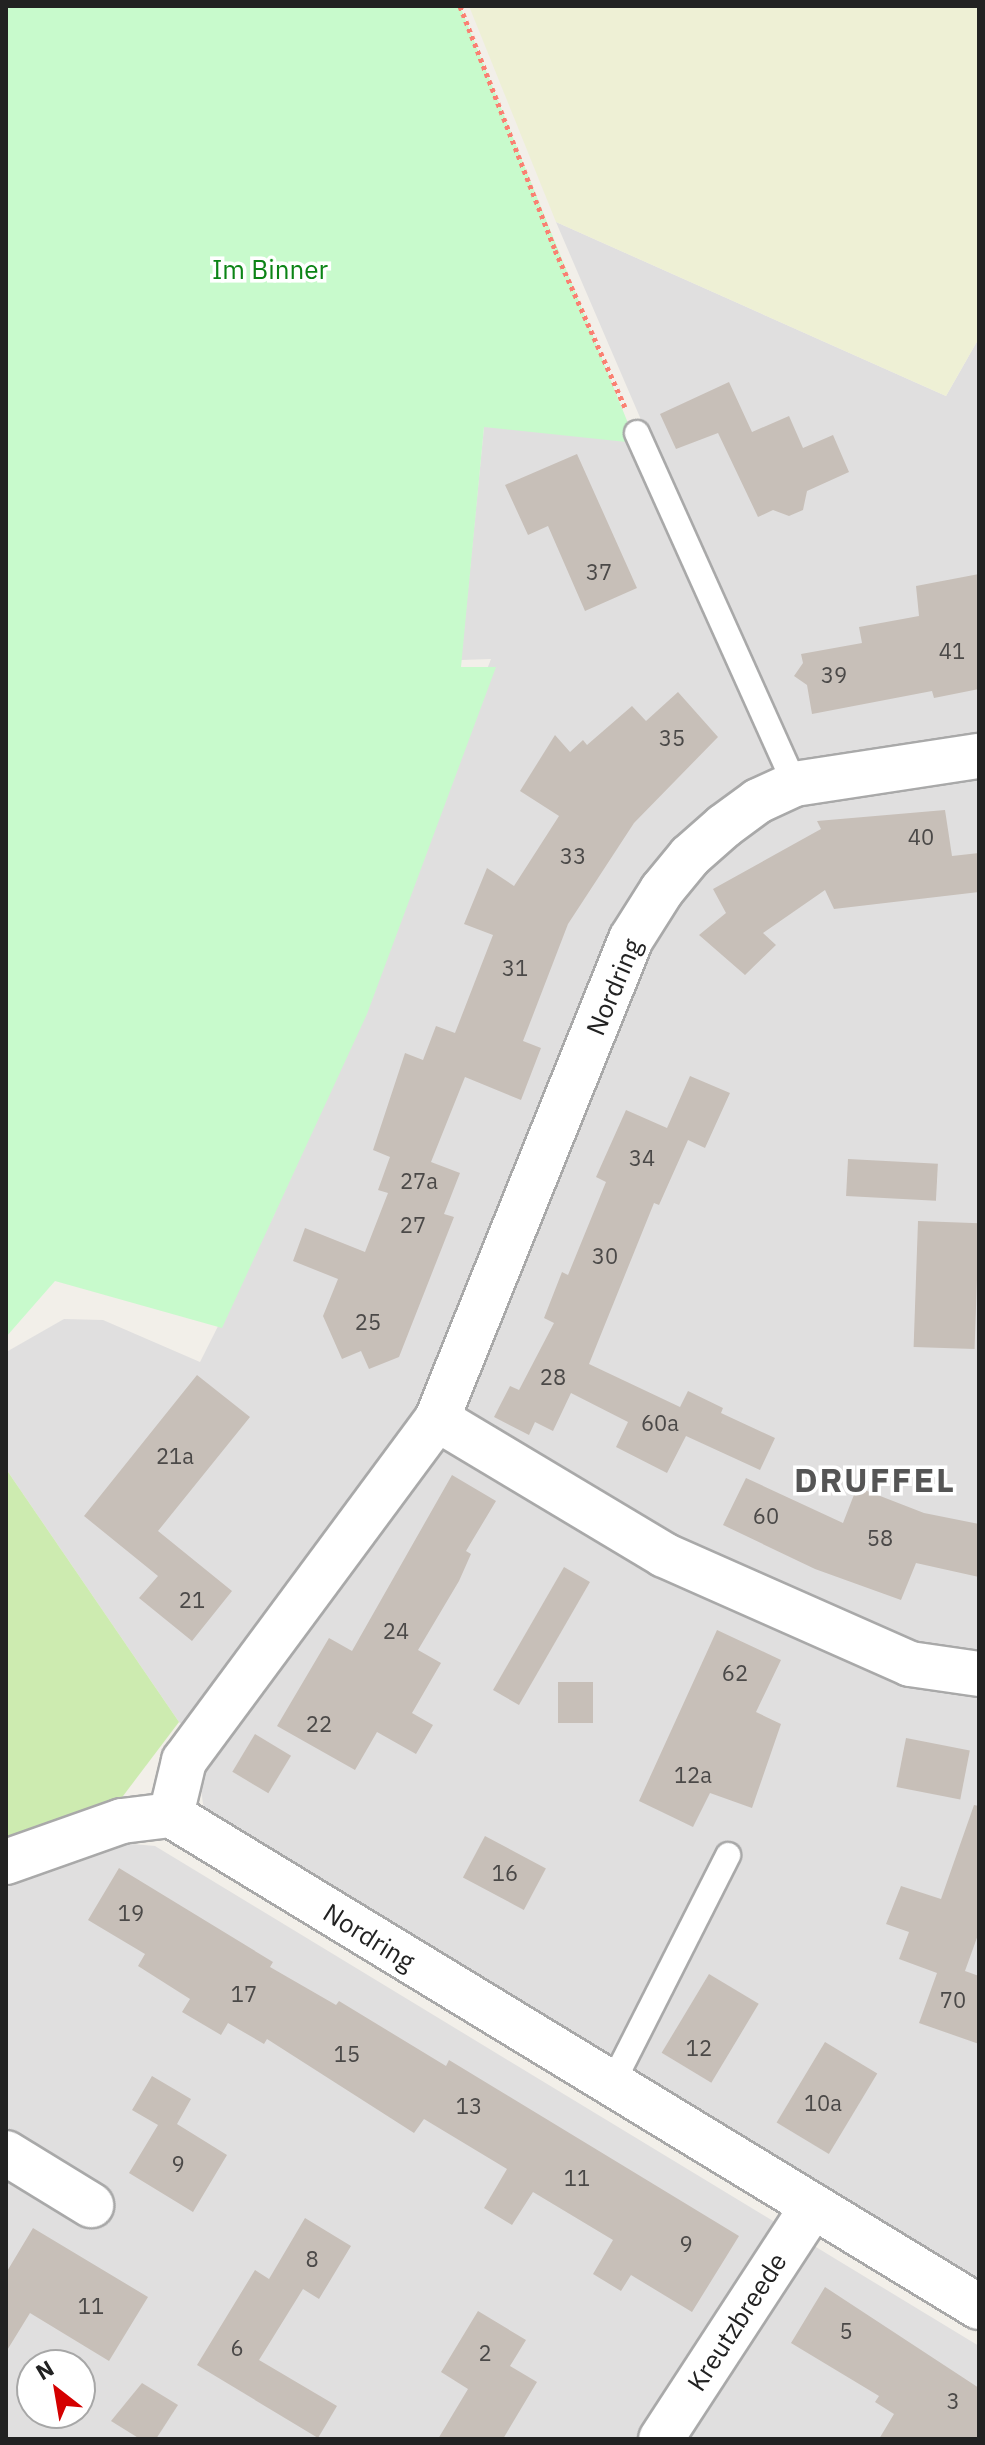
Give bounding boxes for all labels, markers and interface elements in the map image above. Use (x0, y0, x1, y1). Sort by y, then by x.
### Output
park label: Im Binner (212, 254, 328, 286)
house number: 37 (586, 559, 612, 585)
house number: 41 (939, 638, 965, 664)
house number: 39 (821, 662, 847, 688)
house number: 35 (659, 725, 685, 751)
house number: 40 (908, 824, 934, 850)
house number: 33 (560, 843, 586, 869)
street label: Nordring (580, 934, 648, 1040)
house number: 31 (502, 955, 528, 981)
house number: 34 (629, 1145, 655, 1171)
house number: 27a (400, 1168, 438, 1194)
house number: 27 (400, 1212, 426, 1238)
house number: 30 (592, 1243, 618, 1269)
house number: 25 (355, 1309, 381, 1335)
house number: 28 (540, 1364, 566, 1390)
house number: 60a (641, 1410, 679, 1436)
house number: 21a (156, 1443, 194, 1469)
district label: DRUFFEL (794, 1460, 956, 1500)
house number: 60 (753, 1503, 779, 1529)
house number: 58 (867, 1525, 893, 1551)
house number: 21 (179, 1587, 205, 1613)
house number: 24 (383, 1618, 409, 1644)
house number: 62 (722, 1660, 748, 1686)
house number: 22 (306, 1711, 332, 1737)
house number: 12a (674, 1762, 712, 1788)
house number: 16 (492, 1860, 518, 1886)
street label: Nordring (318, 1897, 420, 1977)
house number: 19 (118, 1900, 144, 1926)
house number: 17 (231, 1981, 257, 2007)
house number: 70 (940, 1987, 966, 2013)
house number: 12 (686, 2035, 712, 2061)
house number: 15 (334, 2041, 360, 2067)
house number: 10a (804, 2090, 842, 2116)
house number: 13 (456, 2093, 482, 2119)
house number: 9 (171, 2151, 185, 2177)
house number: 11 (564, 2165, 590, 2191)
house number: 9 (679, 2231, 693, 2257)
house number: 8 (305, 2246, 319, 2272)
street label: Kreutzbreede (681, 2247, 793, 2397)
house number: 11 (78, 2293, 104, 2319)
house number: 5 (839, 2318, 853, 2344)
house number: 6 (230, 2335, 244, 2361)
house number: 2 (478, 2340, 492, 2366)
north arrow (16, 2349, 96, 2429)
text: N (30, 2353, 59, 2386)
house number: 3 (946, 2388, 960, 2414)

